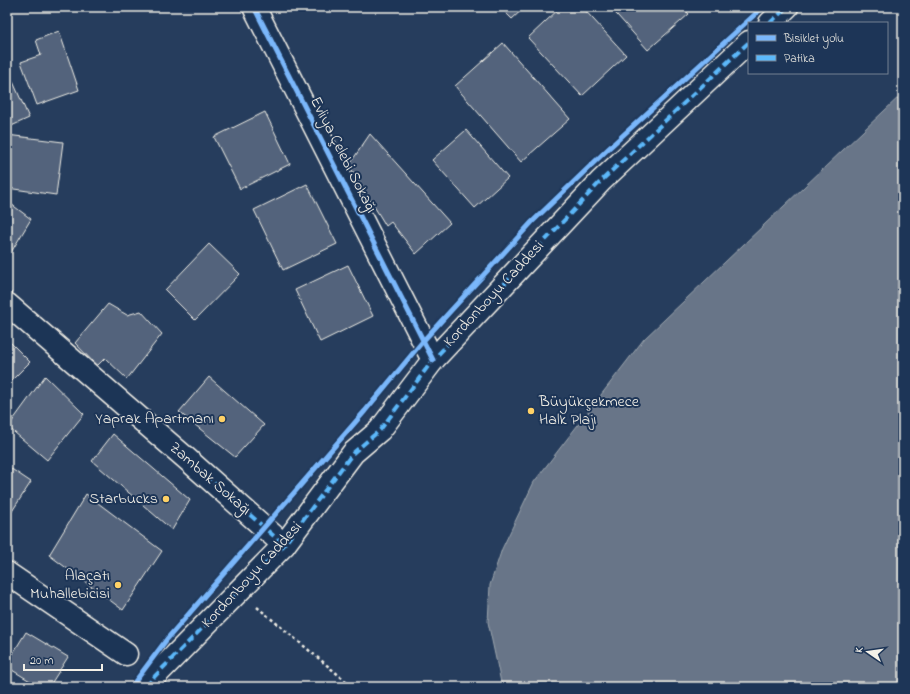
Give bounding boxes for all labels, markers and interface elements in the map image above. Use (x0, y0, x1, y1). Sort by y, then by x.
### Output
legend (748, 22, 888, 74)
text: Bisiklet yolu (783, 30, 844, 49)
text: Patika (784, 50, 815, 68)
street label: Evliya Çelebi Sokağı (303, 93, 383, 218)
street label: Kordonboyu Caddesi (438, 235, 550, 353)
place label: Büyükçekmece Halk Plajı (538, 390, 640, 432)
marker: Büyükçekmece Halk Plajı (526, 406, 536, 416)
place label: Yaprak Apartmanı (95, 407, 214, 431)
marker: Yaprak Apartmanı (217, 414, 227, 424)
street label: Zambak Sokağı (164, 436, 256, 522)
place label: Starbucks (89, 487, 158, 511)
marker: Starbucks (161, 494, 171, 504)
street label: Kordonboyu Caddesi (196, 516, 308, 634)
place label: Alaçatı Muhallebicisi (30, 564, 110, 606)
marker: Alaçatı Muhallebicisi (113, 580, 123, 590)
north arrow (848, 632, 888, 672)
text: K (851, 645, 868, 654)
scale bar (24, 646, 102, 672)
text: 20 m (30, 652, 53, 670)

